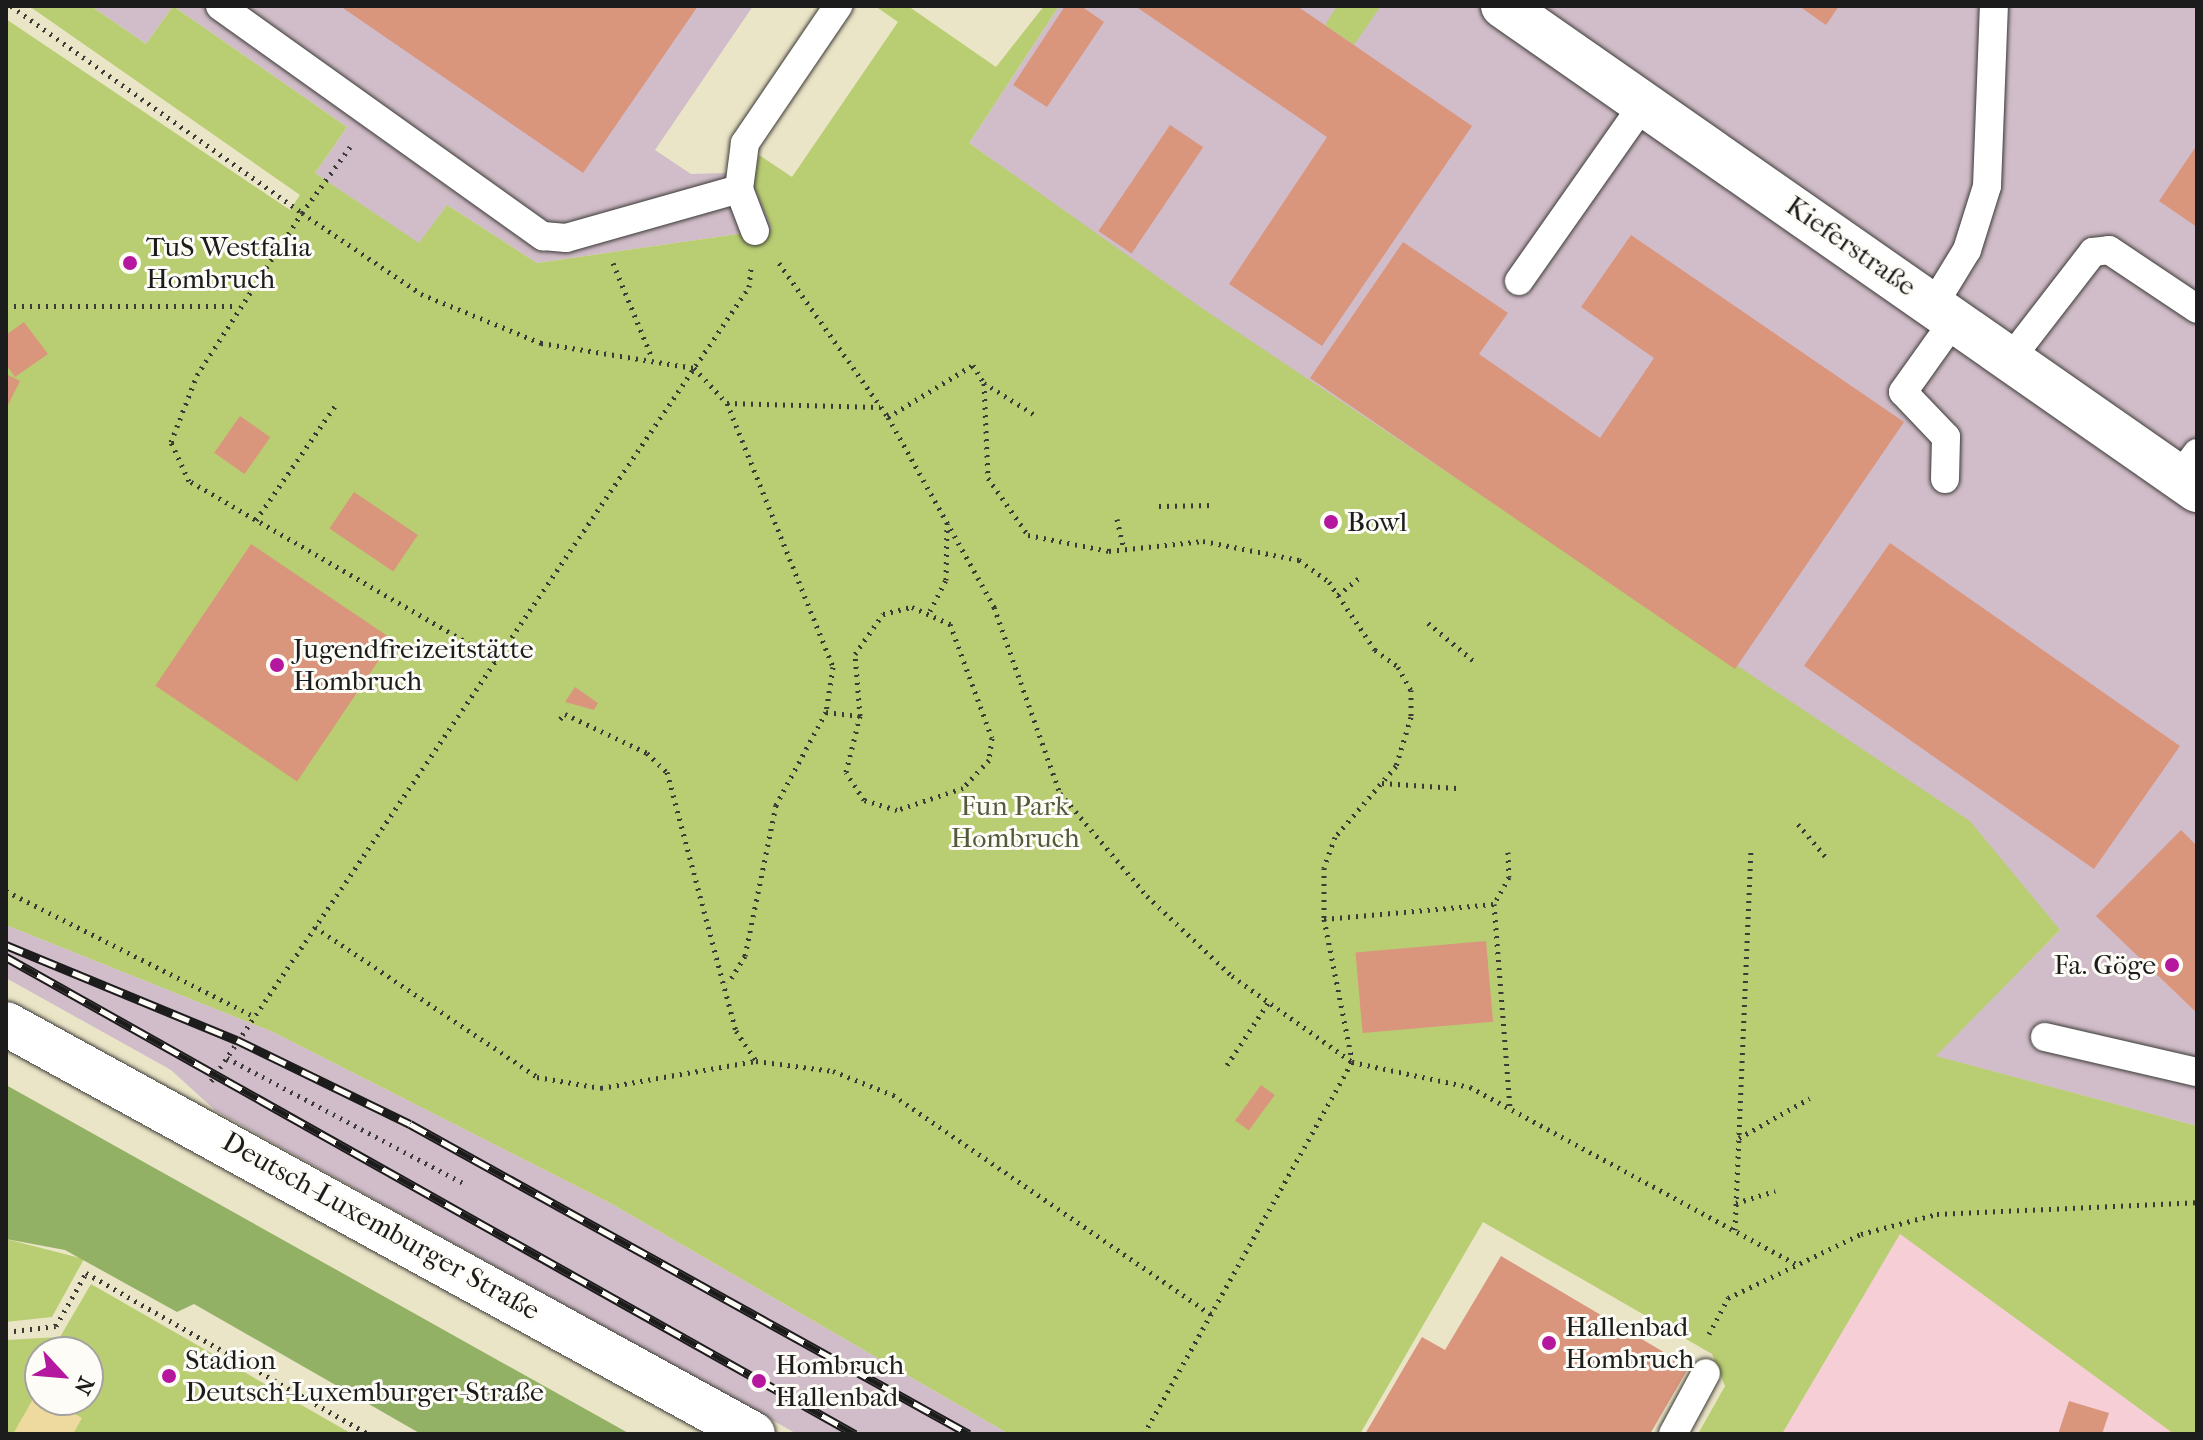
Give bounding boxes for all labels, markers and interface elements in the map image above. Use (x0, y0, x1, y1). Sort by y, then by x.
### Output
street label: Kieferstraße (1779, 189, 1923, 303)
place label: TuS Westfalia Hombruch (146, 230, 312, 296)
marker: TuS Westfalia Hombruch (121, 254, 139, 272)
place label: Bowl (1347, 505, 1407, 539)
marker: Bowl (1322, 513, 1340, 531)
place label: Jugendfreizeitstätte Hombruch (293, 632, 534, 698)
marker: Jugendfreizeitstätte Hombruch (268, 656, 286, 674)
park label: Fun Park Hombruch (950, 789, 1080, 855)
place label: Fa. Göge (2054, 948, 2156, 982)
marker: Fa. Göge (2163, 956, 2181, 974)
street label: Deutsch-Luxemburger Straße (217, 1125, 545, 1327)
place label: Hallenbad Hombruch (1565, 1310, 1694, 1376)
marker: Hallenbad Hombruch (1540, 1334, 1558, 1352)
north arrow (24, 1336, 104, 1416)
place label: Stadion Deutsch-Luxemburger-Straße (185, 1343, 544, 1409)
place label: Hombruch Hallenbad (775, 1348, 904, 1414)
marker: Stadion Deutsch-Luxemburger-Straße (160, 1367, 178, 1385)
text: N (68, 1372, 99, 1399)
marker: Hombruch Hallenbad (750, 1372, 768, 1390)

